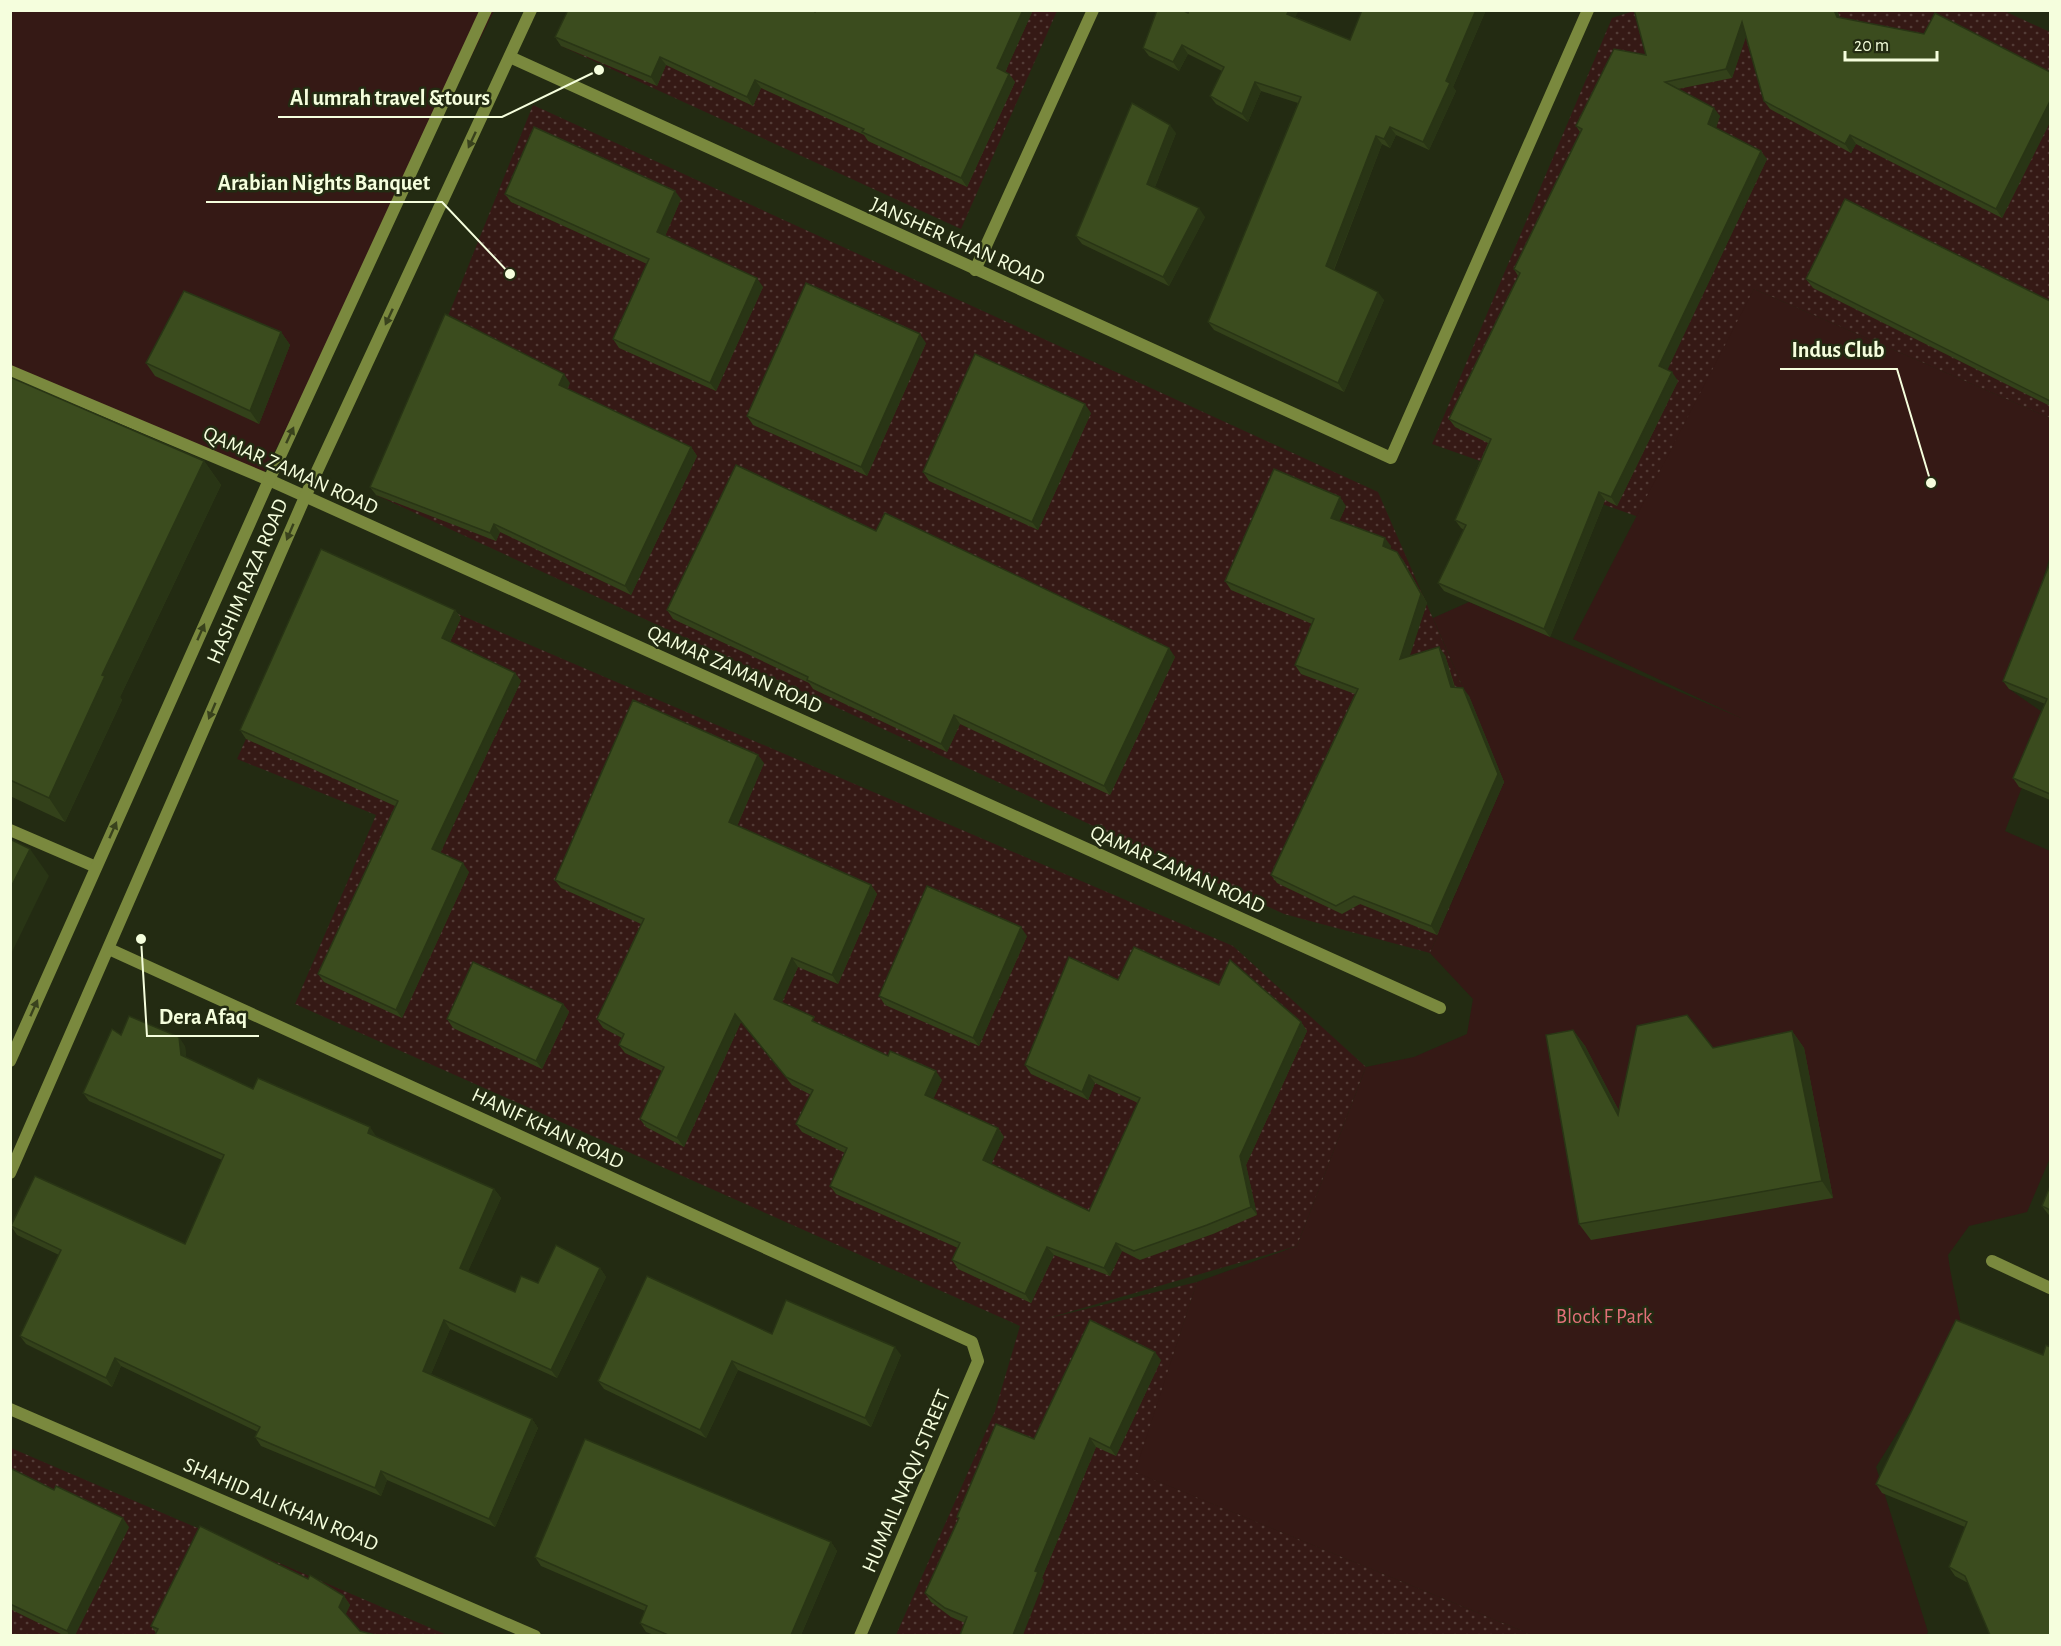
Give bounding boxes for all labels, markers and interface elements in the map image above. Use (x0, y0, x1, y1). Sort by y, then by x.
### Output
scale bar (1845, 24, 1936, 62)
text: 20 m (1854, 37, 1889, 55)
callout: Al umrah travel &tours (278, 77, 502, 117)
text: Al umrah travel &tours (290, 87, 490, 109)
one-way arrow (467, 132, 476, 149)
callout: Arabian Nights Banquet (206, 162, 442, 202)
text: Arabian Nights Banquet (218, 172, 431, 194)
street label: JANSHER KHAN ROAD (867, 194, 1048, 289)
one-way arrow (385, 308, 394, 325)
callout: Indus Club (1780, 329, 1897, 369)
text: Indus Club (1791, 339, 1885, 361)
street label: QAMAR ZAMAN ROAD (200, 422, 381, 518)
one-way arrow (285, 426, 295, 444)
street label: HASHIM RAZA ROAD (203, 496, 292, 667)
one-way arrow (285, 523, 294, 541)
street label: QAMAR ZAMAN ROAD (644, 621, 825, 717)
one-way arrow (197, 624, 206, 641)
one-way arrow (207, 702, 217, 720)
one-way arrow (108, 820, 118, 838)
street label: QAMAR ZAMAN ROAD (1087, 821, 1268, 917)
callout: Dera Afaq (147, 996, 259, 1036)
one-way arrow (30, 999, 39, 1017)
text: Dera Afaq (159, 1006, 247, 1028)
street label: HANIF KHAN ROAD (469, 1084, 627, 1173)
park label: Block F Park (1556, 1306, 1653, 1327)
street label: HUMAIL NAQVI STREET (858, 1387, 954, 1576)
street label: SHAHID ALI KHAN ROAD (180, 1454, 381, 1555)

